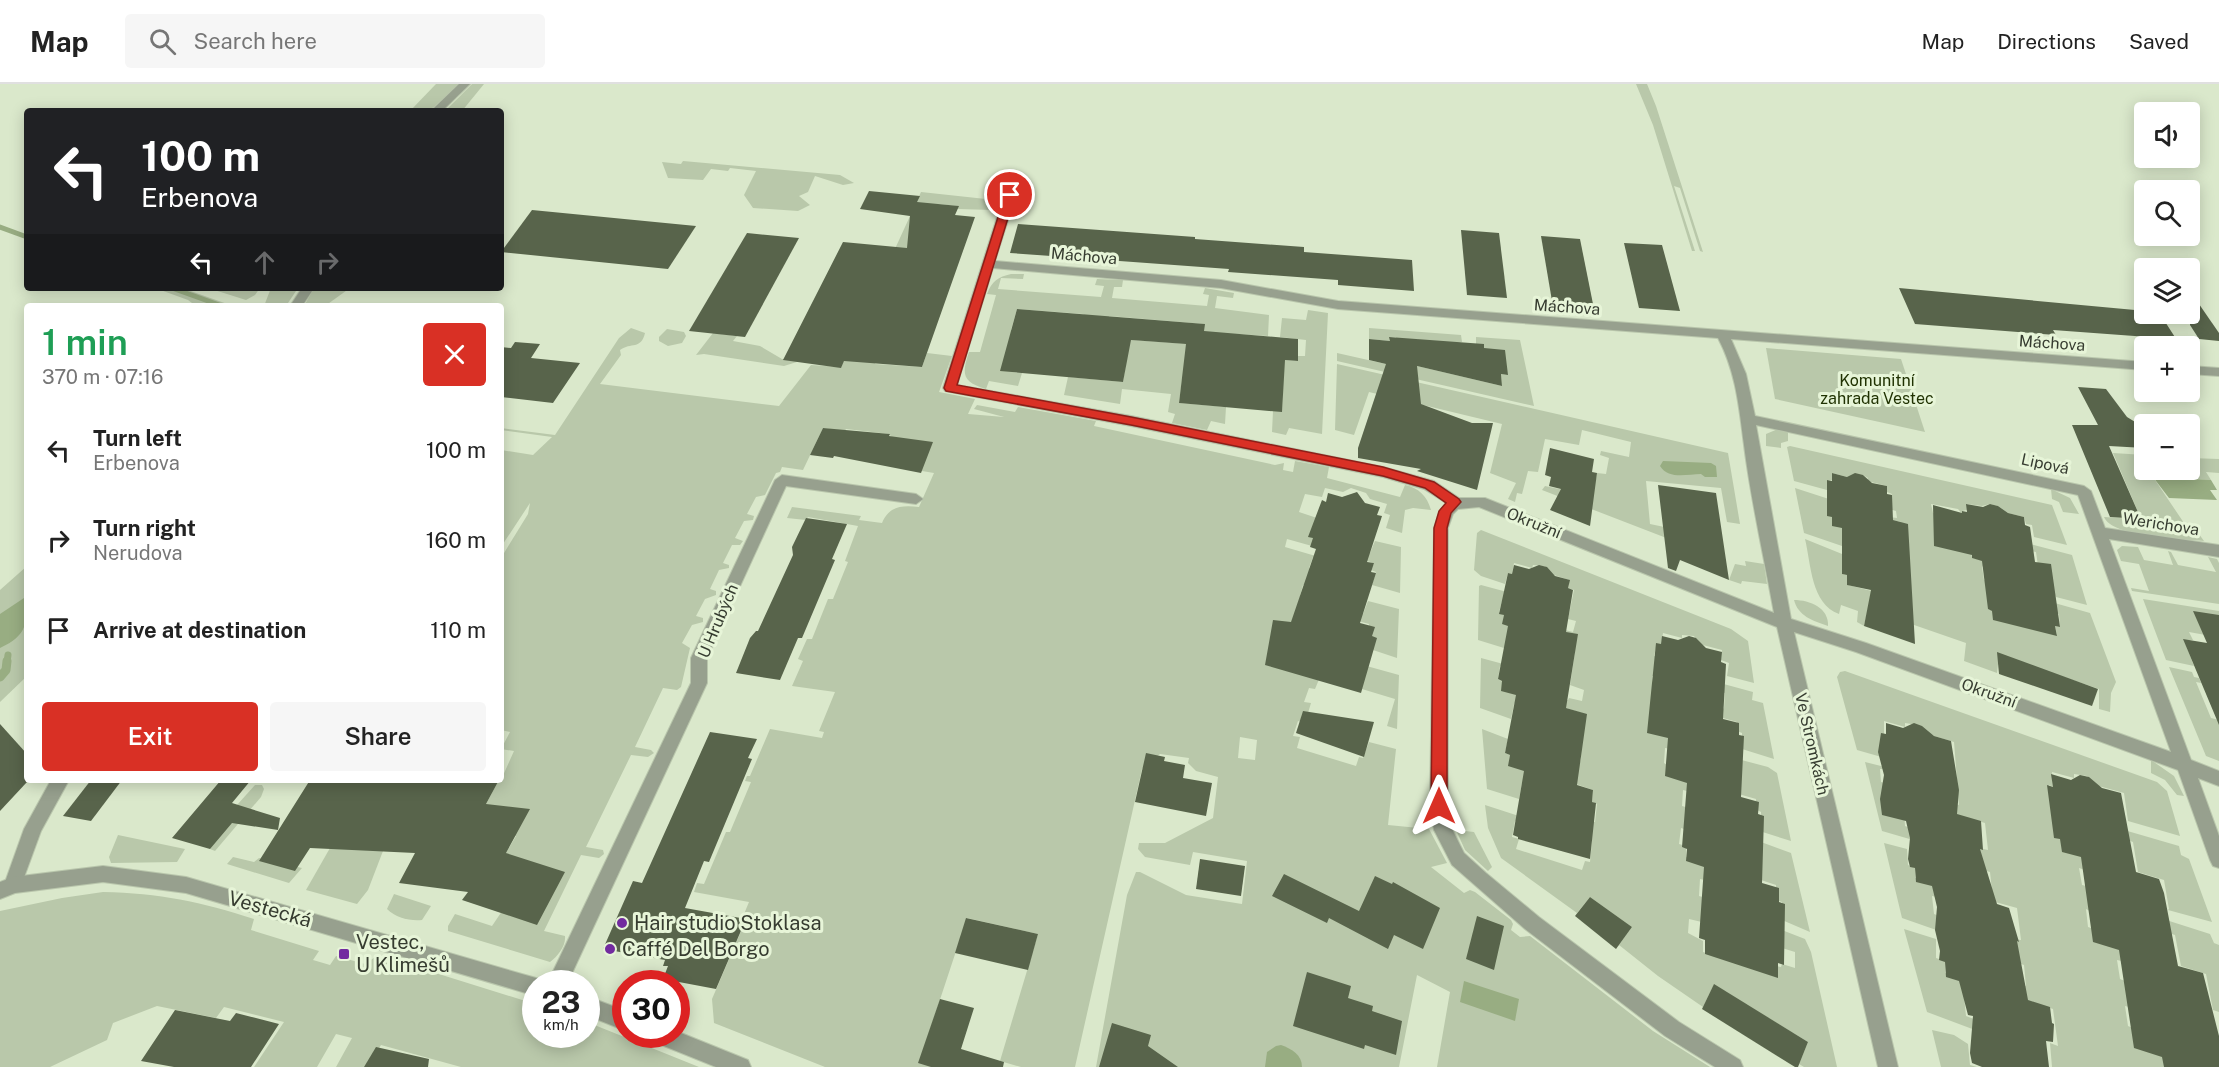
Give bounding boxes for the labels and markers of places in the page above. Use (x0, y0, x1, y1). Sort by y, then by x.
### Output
pin (984, 169, 1035, 220)
place label: Hair studio Stoklasa (634, 911, 822, 935)
marker: Hair studio Stoklasa (615, 916, 629, 930)
place label: Vestec, U Klimešů (356, 930, 450, 977)
place label: Caffé Del Borgo (622, 937, 769, 961)
marker: Caffé Del Borgo (603, 942, 617, 956)
marker: Vestec, U Klimešů (337, 947, 351, 961)

